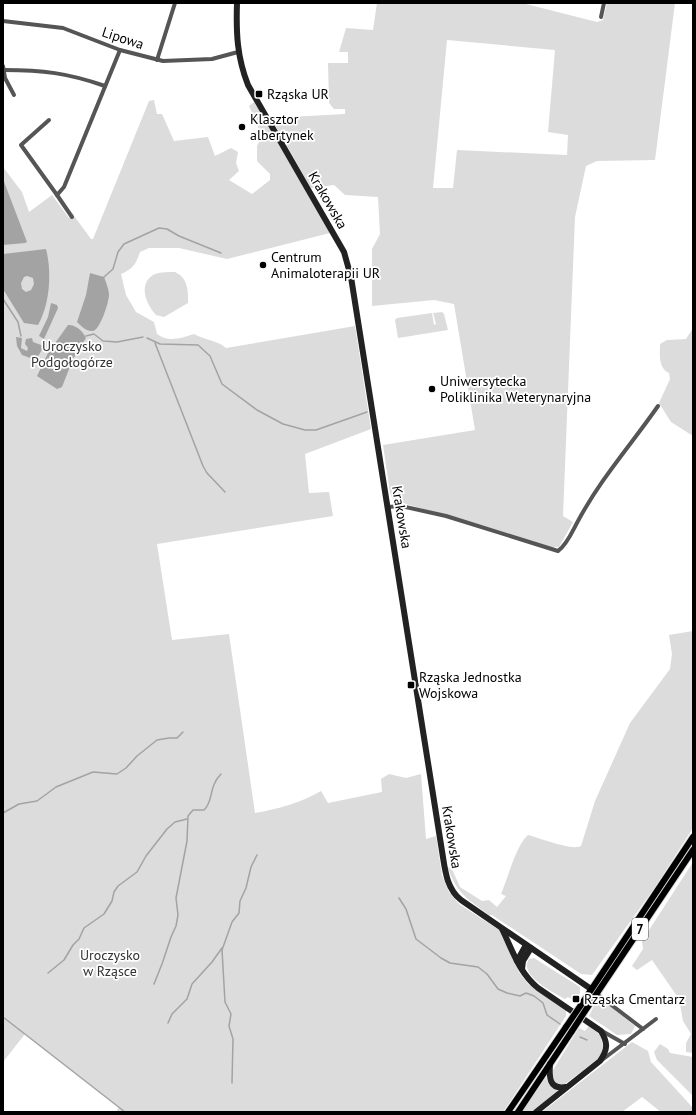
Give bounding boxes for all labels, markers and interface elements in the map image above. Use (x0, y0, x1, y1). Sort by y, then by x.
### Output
street label: Lipowa (100, 23, 146, 53)
place label: Rząska UR (267, 85, 329, 103)
marker: Rząska UR (254, 89, 264, 99)
place label: Klasztor albertynek (250, 110, 314, 144)
marker: Klasztor albertynek (237, 122, 247, 132)
street label: Krakowska (304, 168, 352, 232)
place label: Centrum Animaloterapii UR (271, 248, 380, 282)
marker: Centrum Animaloterapii UR (258, 260, 268, 270)
park label: Uroczysko Podgołogórze (31, 337, 113, 371)
place label: Uniwersytecka Poliklinika Weterynaryjna (440, 372, 591, 406)
marker: Uniwersytecka Poliklinika Weterynaryjna (427, 384, 437, 394)
street label: Krakowska (388, 484, 416, 550)
place label: Rząska Jednostka Wojskowa (419, 668, 522, 702)
marker: Rząska Jednostka Wojskowa (406, 680, 416, 690)
street label: Krakowska (438, 804, 466, 870)
road number: 7 (632, 918, 648, 940)
park label: Uroczysko w Rząsce (80, 946, 140, 980)
place label: Rząska Cmentarz (584, 990, 685, 1008)
marker: Rząska Cmentarz (571, 994, 581, 1004)

